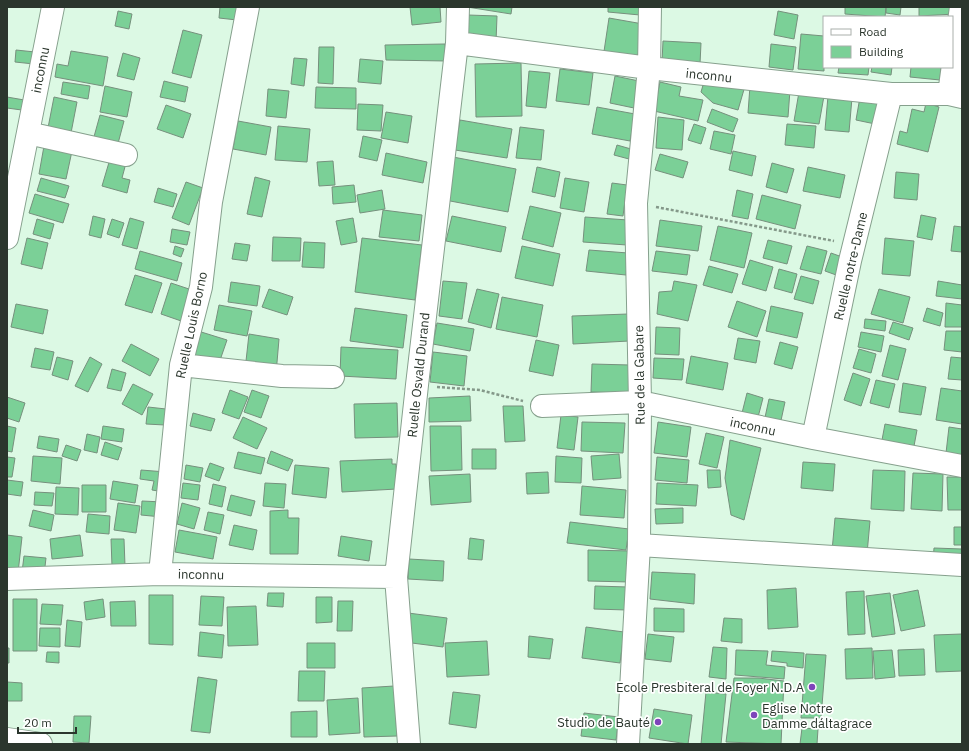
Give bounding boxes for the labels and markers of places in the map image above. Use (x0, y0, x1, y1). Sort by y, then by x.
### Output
place label: Ecole Presbiteral de Foyer N.D.A (616, 679, 805, 696)
marker: Ecole Presbiteral de Foyer N.D.A (807, 682, 817, 692)
place label: Eglise Notre Damme dáltagrace (762, 700, 872, 732)
marker: Eglise Notre Damme dáltagrace (749, 710, 759, 720)
place label: Studio de Bauté (557, 714, 650, 731)
marker: Studio de Bauté (653, 717, 663, 727)

